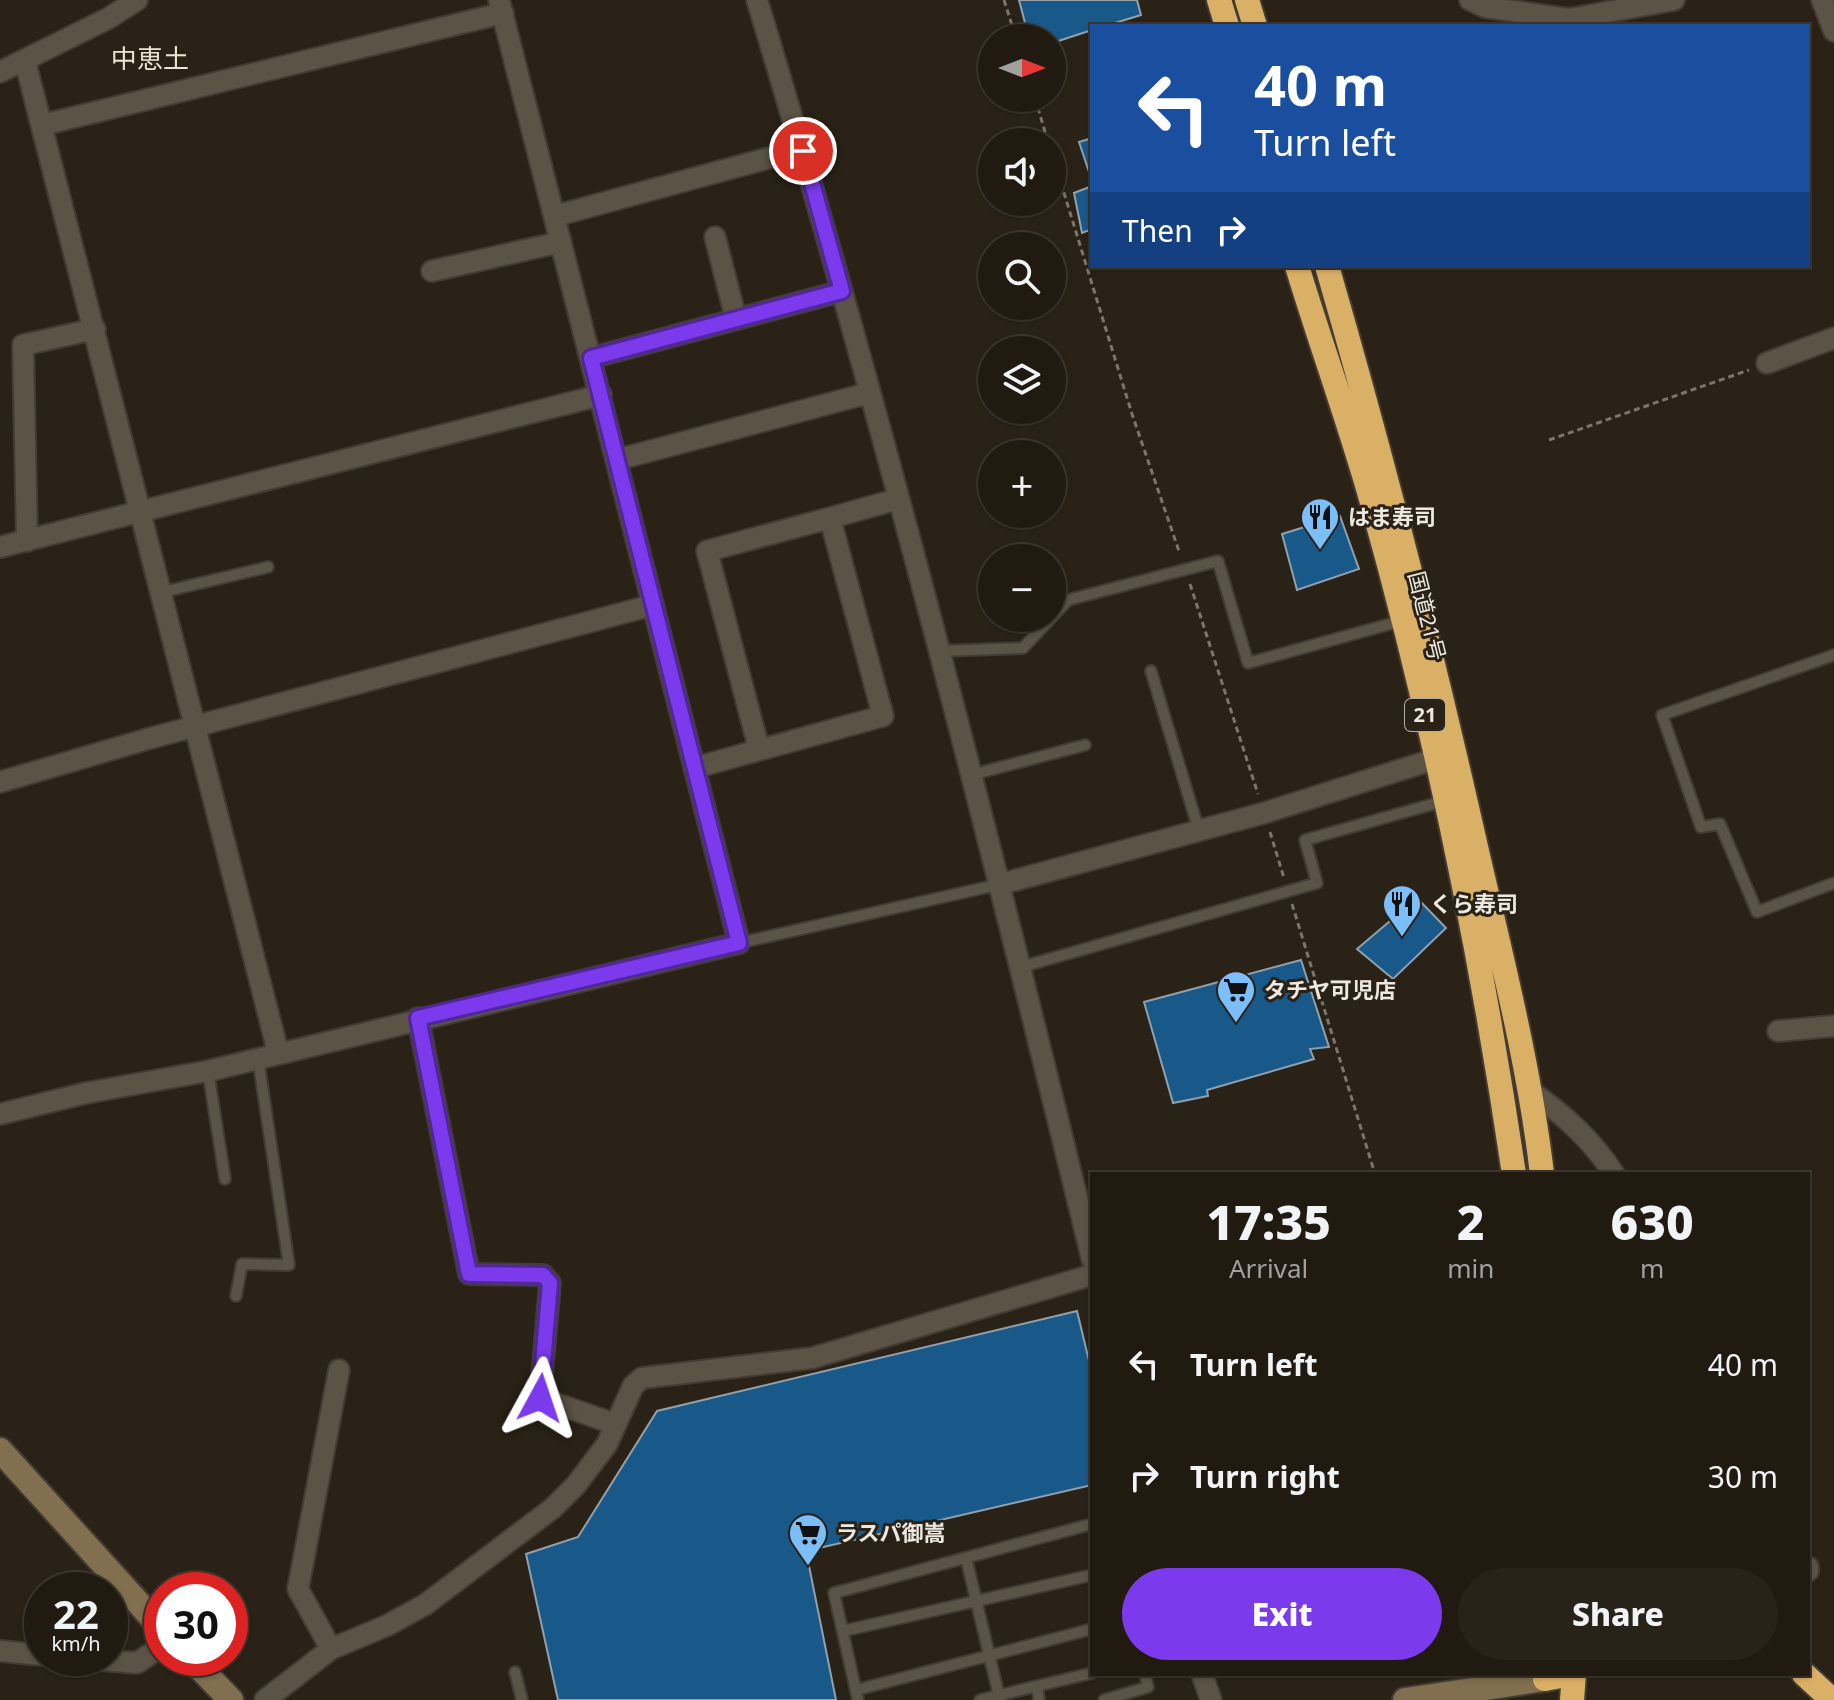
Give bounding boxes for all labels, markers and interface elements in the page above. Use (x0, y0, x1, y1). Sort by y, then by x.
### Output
north arrow (978, 24, 1066, 112)
map controls (978, 24, 1066, 632)
district label: 中恵土 (111, 40, 189, 76)
text: 40 m (1254, 46, 1387, 122)
icon: left (1122, 56, 1226, 160)
pin (769, 117, 837, 185)
text: Turn left (1254, 118, 1396, 167)
button: sound (978, 128, 1066, 216)
icon: arrive (781, 129, 825, 173)
icon: right (1209, 208, 1253, 252)
text: Then (1122, 210, 1193, 251)
button: search (978, 232, 1066, 320)
button: layers (978, 336, 1066, 424)
button: + (978, 440, 1066, 528)
restaurant icon: はま寿司 (1299, 496, 1341, 551)
place label: はま寿司 (1348, 501, 1436, 531)
button: − (978, 544, 1066, 632)
street label: 国道21号 (1402, 568, 1454, 664)
road number: 21 (1405, 699, 1445, 731)
restaurant icon: くら寿司 (1381, 883, 1423, 938)
place label: くら寿司 (1430, 888, 1518, 918)
supermarket icon: タチヤ可児店 (1215, 969, 1257, 1024)
place label: タチヤ可児店 (1264, 974, 1396, 1004)
text: 17:35 (1206, 1189, 1331, 1254)
text: 2 (1457, 1189, 1485, 1254)
text: 630 (1611, 1189, 1694, 1254)
text: Arrival (1229, 1250, 1308, 1286)
text: min (1447, 1250, 1494, 1286)
text: m (1640, 1250, 1664, 1286)
icon: left (1122, 1342, 1166, 1386)
text: Turn left (1190, 1344, 1318, 1385)
text: 40 m (1708, 1344, 1778, 1385)
position arrow (498, 1356, 582, 1440)
icon: right (1122, 1454, 1166, 1498)
text: Turn right (1190, 1456, 1340, 1497)
text: 30 m (1708, 1456, 1778, 1497)
supermarket icon: ラスパ御嵩 (787, 1512, 829, 1567)
place label: ラスパ御嵩 (836, 1517, 946, 1547)
button: Exit (1122, 1568, 1442, 1660)
button: Share (1458, 1568, 1778, 1660)
speed limit sign: 30 (144, 1572, 248, 1676)
text: 22 (53, 1586, 99, 1641)
text: km/h (51, 1630, 101, 1657)

